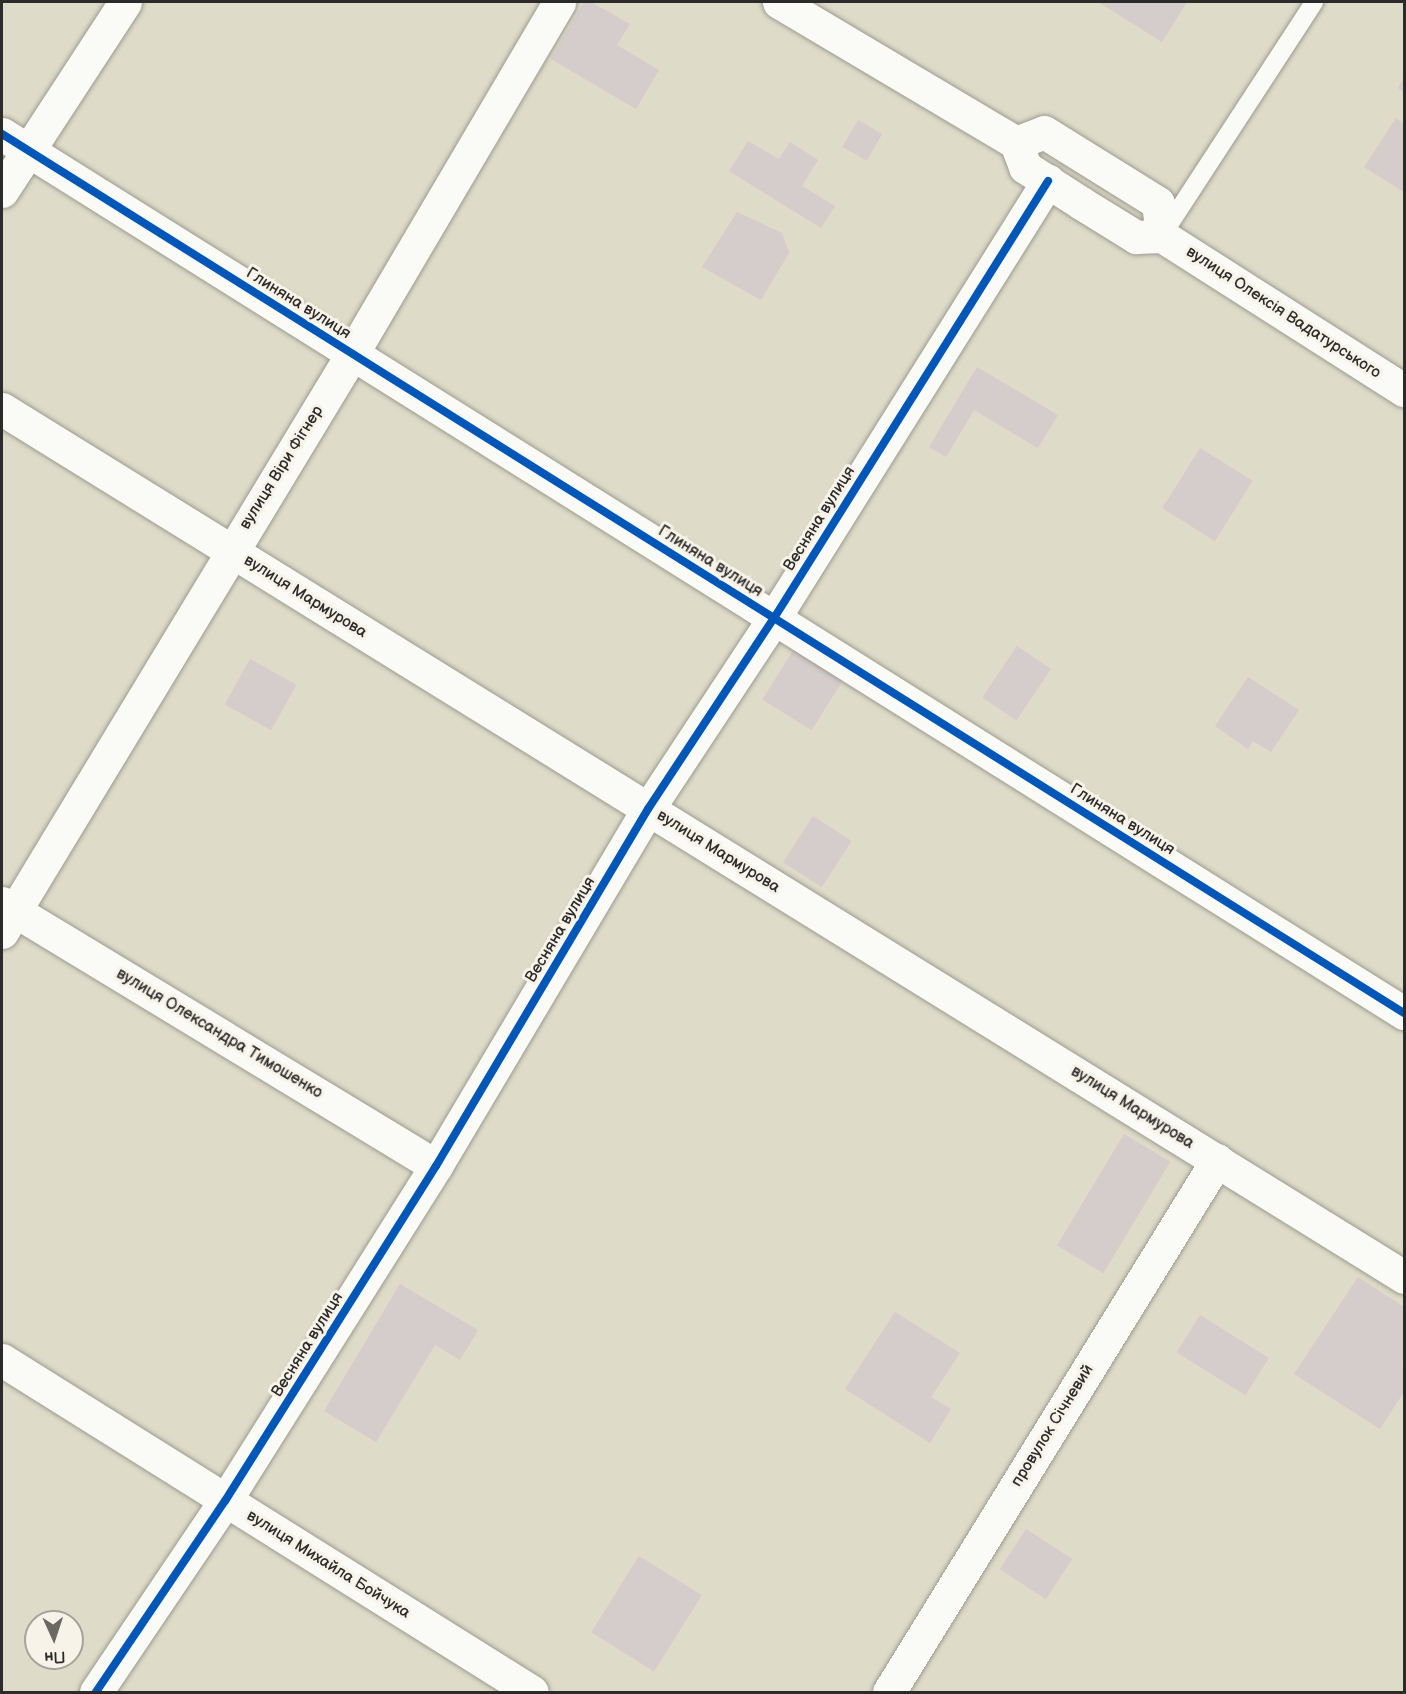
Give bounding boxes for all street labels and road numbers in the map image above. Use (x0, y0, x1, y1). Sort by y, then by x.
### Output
street label: вулиця Олексія Вадатурського (1182, 243, 1384, 383)
street label: Глиняна вулиця (242, 264, 354, 344)
street label: вулиця Віри Фігнер (236, 403, 328, 533)
street label: Весняна вулиця (780, 463, 860, 575)
street label: Глиняна вулиця (654, 522, 766, 602)
street label: вулиця Мармурова (240, 551, 370, 643)
street label: Глиняна вулиця (1066, 780, 1178, 860)
street label: вулиця Мармурова (653, 806, 783, 898)
street label: Весняна вулиця (522, 874, 600, 986)
street label: вулиця Олександра Тимошенко (112, 965, 326, 1103)
street label: вулиця Мармурова (1067, 1062, 1197, 1154)
street label: Весняна вулиця (268, 1289, 348, 1401)
street label: провулок Січневий (1008, 1362, 1098, 1490)
street label: вулиця Михайла Бойчука (243, 1507, 413, 1623)

